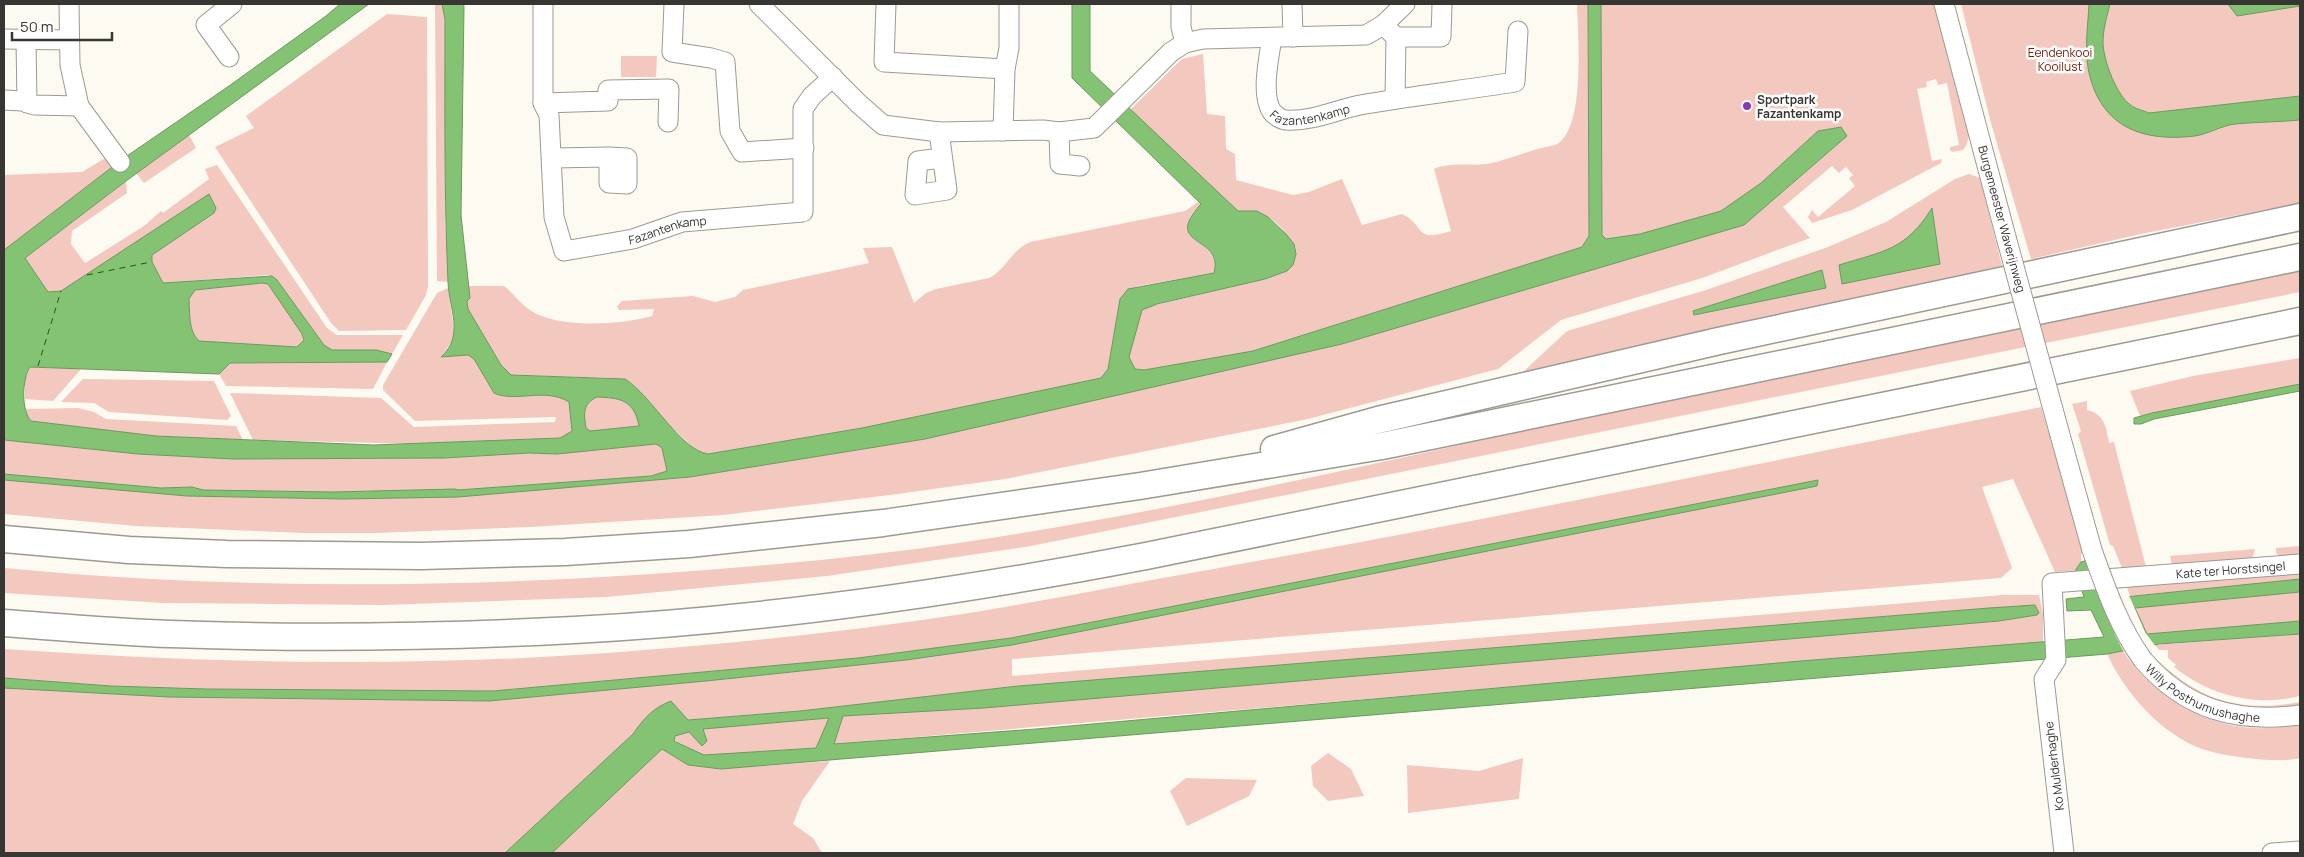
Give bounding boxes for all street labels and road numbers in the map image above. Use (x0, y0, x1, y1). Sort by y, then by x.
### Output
street label: Fazantenkamp (1267, 99, 1352, 129)
street label: Burgemeester Waverijnweg (1974, 144, 2030, 294)
street label: Fazantenkamp (627, 212, 707, 248)
street label: Kate ter Horstsingel (2175, 557, 2286, 582)
street label: Willy Posthumushaghe (2142, 660, 2260, 726)
street label: Ko Mulderhaghe (2040, 720, 2068, 812)

